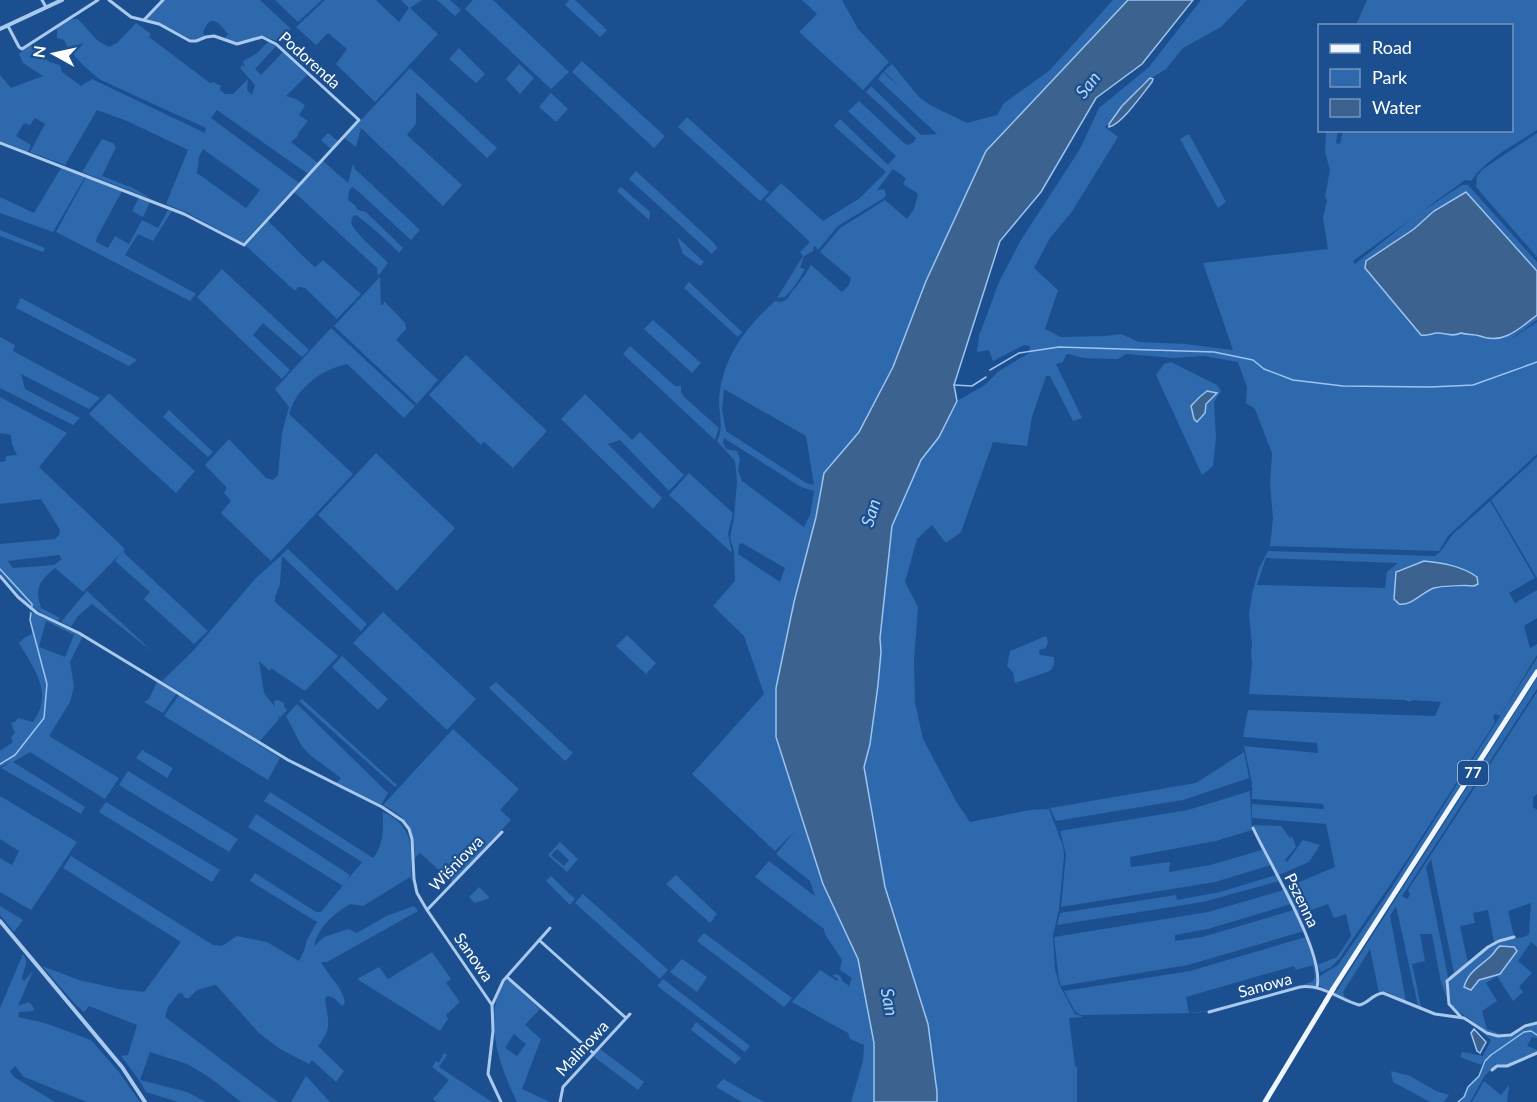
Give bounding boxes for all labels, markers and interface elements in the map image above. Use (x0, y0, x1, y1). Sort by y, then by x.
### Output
north arrow (24, 24, 84, 84)
legend (1318, 24, 1513, 132)
street label: Podorenda (276, 27, 345, 92)
text: Road (1372, 36, 1412, 58)
text: N (28, 44, 49, 59)
text: Park (1372, 66, 1408, 88)
water label: San (1070, 67, 1104, 102)
text: Water (1372, 96, 1421, 118)
water label: San (855, 496, 885, 529)
road number: 77 (1458, 761, 1488, 785)
street label: Wiśniowa (425, 831, 487, 894)
street label: Pszenna (1281, 870, 1324, 930)
street label: Sanowa (451, 929, 498, 985)
street label: Sanowa (1236, 968, 1294, 1001)
water label: San (877, 986, 903, 1018)
street label: Malinowa (551, 1016, 612, 1079)

